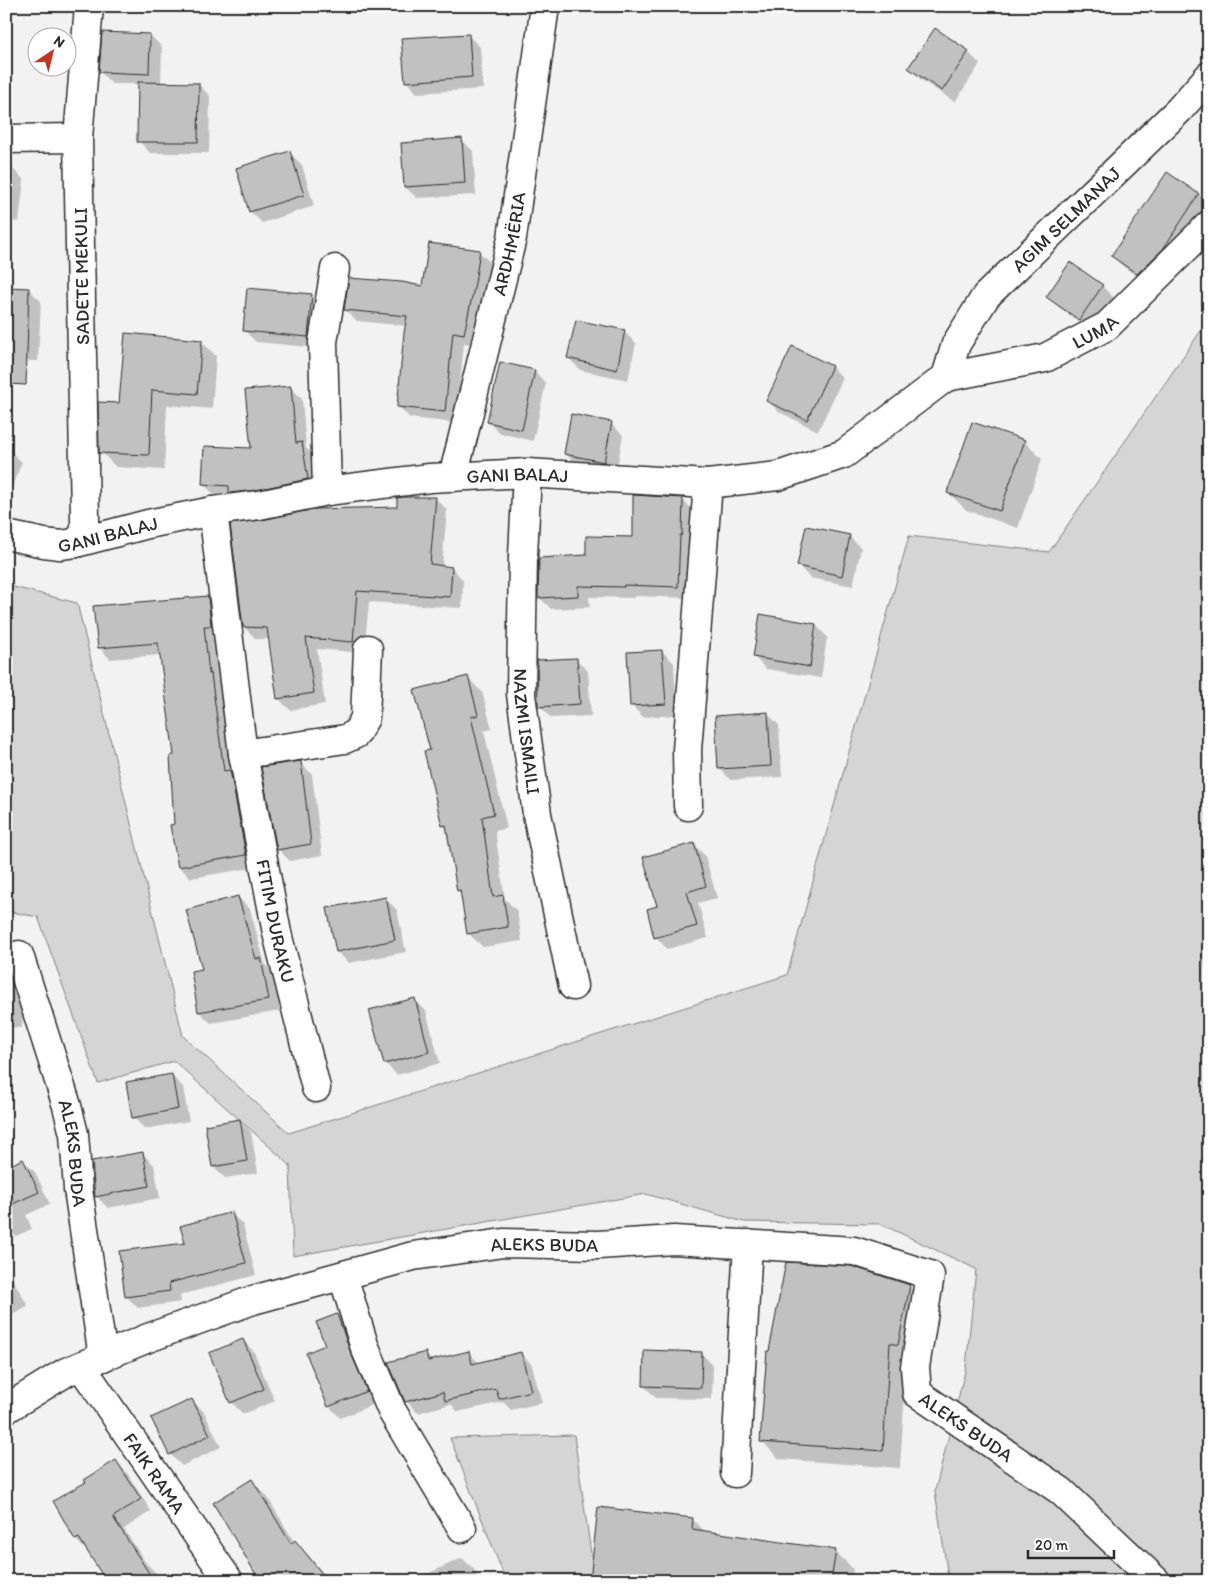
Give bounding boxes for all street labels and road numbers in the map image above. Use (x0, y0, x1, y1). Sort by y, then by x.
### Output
street label: AGIM SELMANAJ (1007, 162, 1125, 277)
street label: ARDHMËRIA (487, 190, 530, 298)
street label: SADETE MEKULI (69, 207, 94, 345)
street label: LUMA (1068, 310, 1123, 354)
street label: GANI BALAJ (466, 462, 569, 488)
street label: GANI BALAJ (56, 511, 160, 557)
street label: NAZMI ISMAILI (509, 668, 545, 796)
street label: FITIM DURAKU (251, 857, 300, 985)
street label: ALEKS BUDA (54, 1096, 91, 1208)
street label: ALEKS BUDA (489, 1232, 599, 1257)
street label: ALEKS BUDA (915, 1387, 1017, 1467)
street label: FAIK RAMA (118, 1428, 190, 1518)

